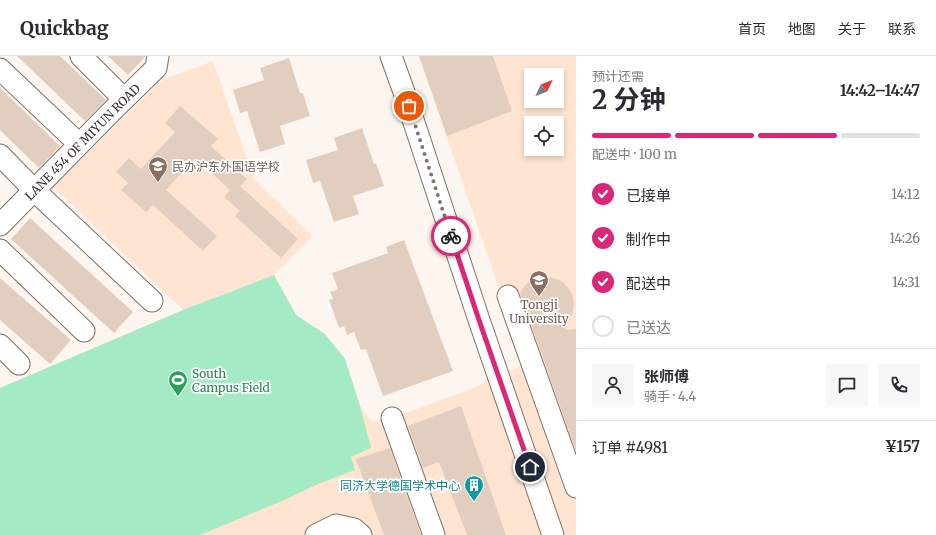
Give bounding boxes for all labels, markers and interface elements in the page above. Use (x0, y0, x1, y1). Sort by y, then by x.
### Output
text: Quickbag (20, 16, 109, 40)
text: 首页 (738, 20, 766, 38)
text: 地图 (788, 20, 816, 38)
text: 关于 (838, 20, 866, 38)
text: 联系 (888, 20, 916, 38)
north arrow (524, 68, 564, 108)
map controls (524, 68, 564, 156)
text: 预计还需 (592, 68, 644, 85)
street label: LANE 454 OF MIYUN ROAD (21, 80, 143, 203)
text: 14:42–14:47 (840, 81, 920, 100)
text: 2 分钟 (592, 83, 665, 116)
pin (392, 89, 426, 123)
icon: bag (398, 95, 420, 117)
button: locate (524, 116, 564, 156)
text: 配送中 · 100 m (592, 146, 677, 163)
school or university icon: 民办沪东外国语学校 (147, 155, 169, 183)
place label: 民办沪东外国语学校 (172, 159, 280, 174)
icon: check (592, 183, 614, 205)
text: 已接单 (626, 186, 671, 205)
text: 14:12 (891, 186, 920, 203)
courier (431, 216, 471, 256)
icon: bike (440, 225, 462, 247)
icon: check (592, 227, 614, 249)
text: 制作中 (626, 230, 671, 249)
text: 14:26 (889, 230, 920, 247)
school or university icon: Tongji University (528, 269, 550, 297)
icon: check (592, 271, 614, 293)
text: 配送中 (626, 274, 671, 293)
text: 14:31 (892, 274, 920, 291)
place label: Tongji University (509, 297, 569, 326)
text: 已送达 (626, 318, 671, 337)
button: person (592, 364, 634, 406)
button: chat (826, 364, 868, 406)
button: phone (878, 364, 920, 406)
place label: South Campus Field (192, 366, 270, 395)
text: 张师傅 (644, 367, 689, 386)
sports icon: South Campus Field (167, 369, 189, 397)
text: 骑手 · 4.4 (644, 388, 696, 405)
text: ¥157 (885, 437, 920, 456)
text: 订单 #4981 (592, 438, 668, 457)
pin (513, 450, 547, 484)
icon: home (519, 456, 541, 478)
building icon: 同济大学德国学术中心 (463, 474, 485, 502)
place label: 同济大学德国学术中心 (340, 478, 460, 493)

